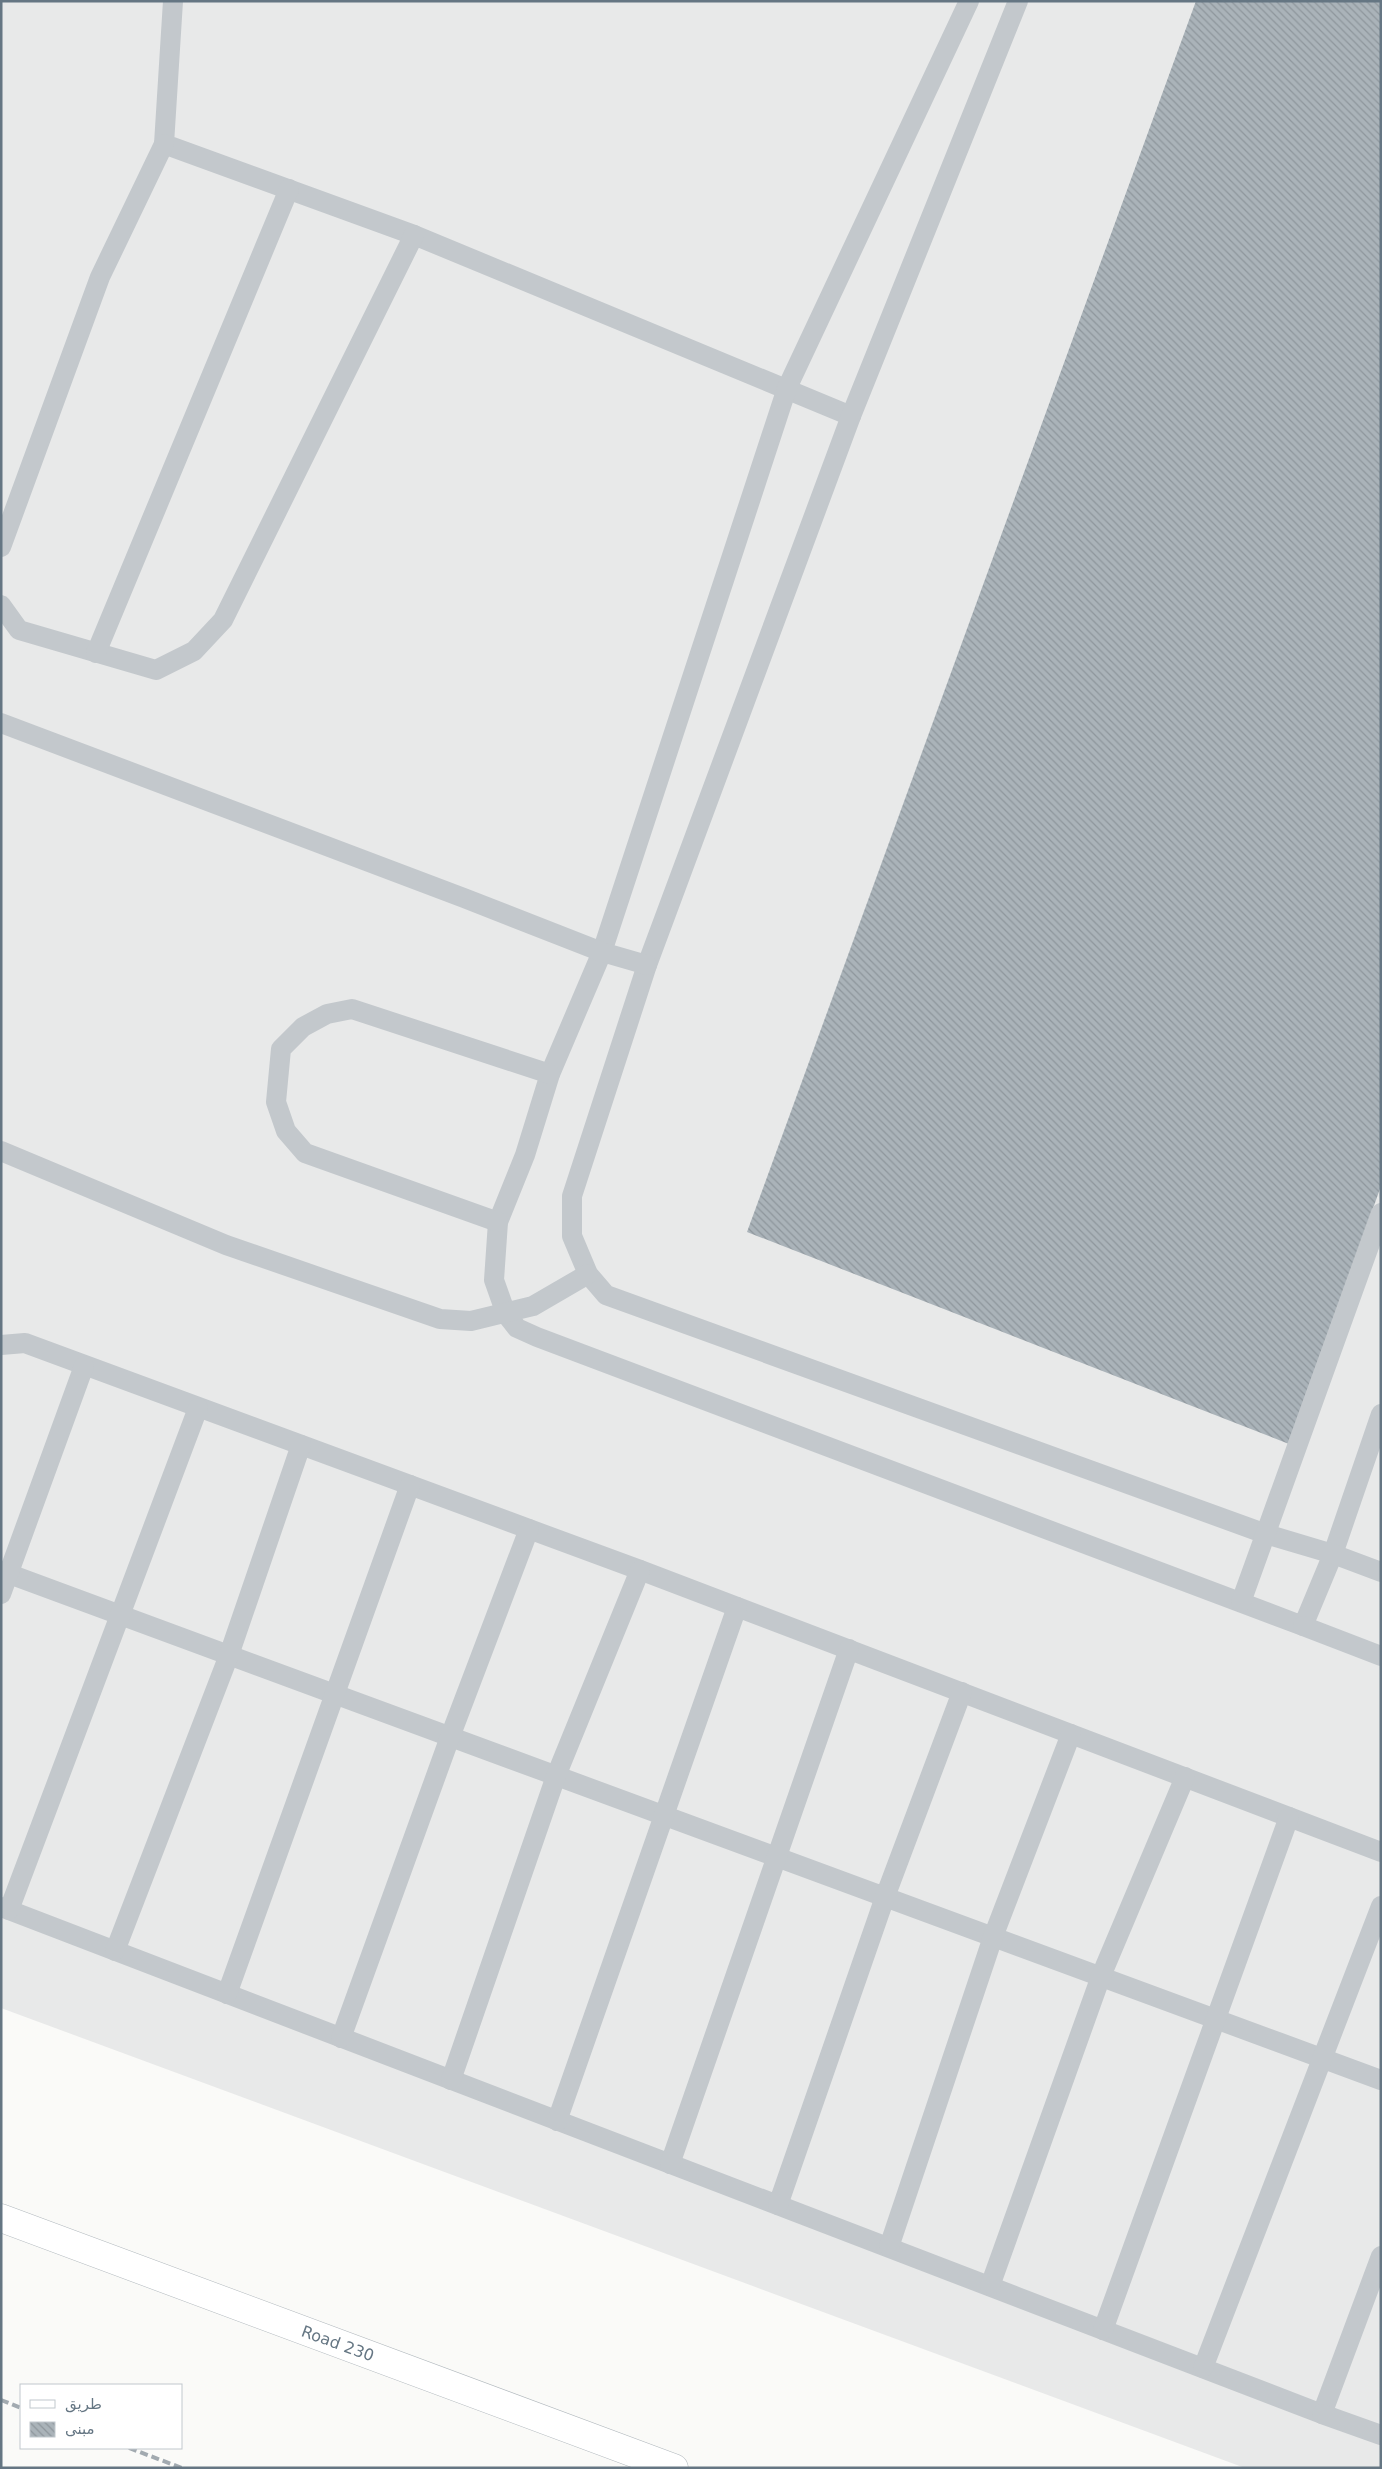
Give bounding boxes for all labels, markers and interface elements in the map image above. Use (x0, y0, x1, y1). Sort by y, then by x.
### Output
street label: Road 230 (299, 2322, 377, 2365)
legend (20, 2384, 182, 2449)
text: طريق (65, 2395, 102, 2413)
text: مبنى (65, 2420, 95, 2438)

